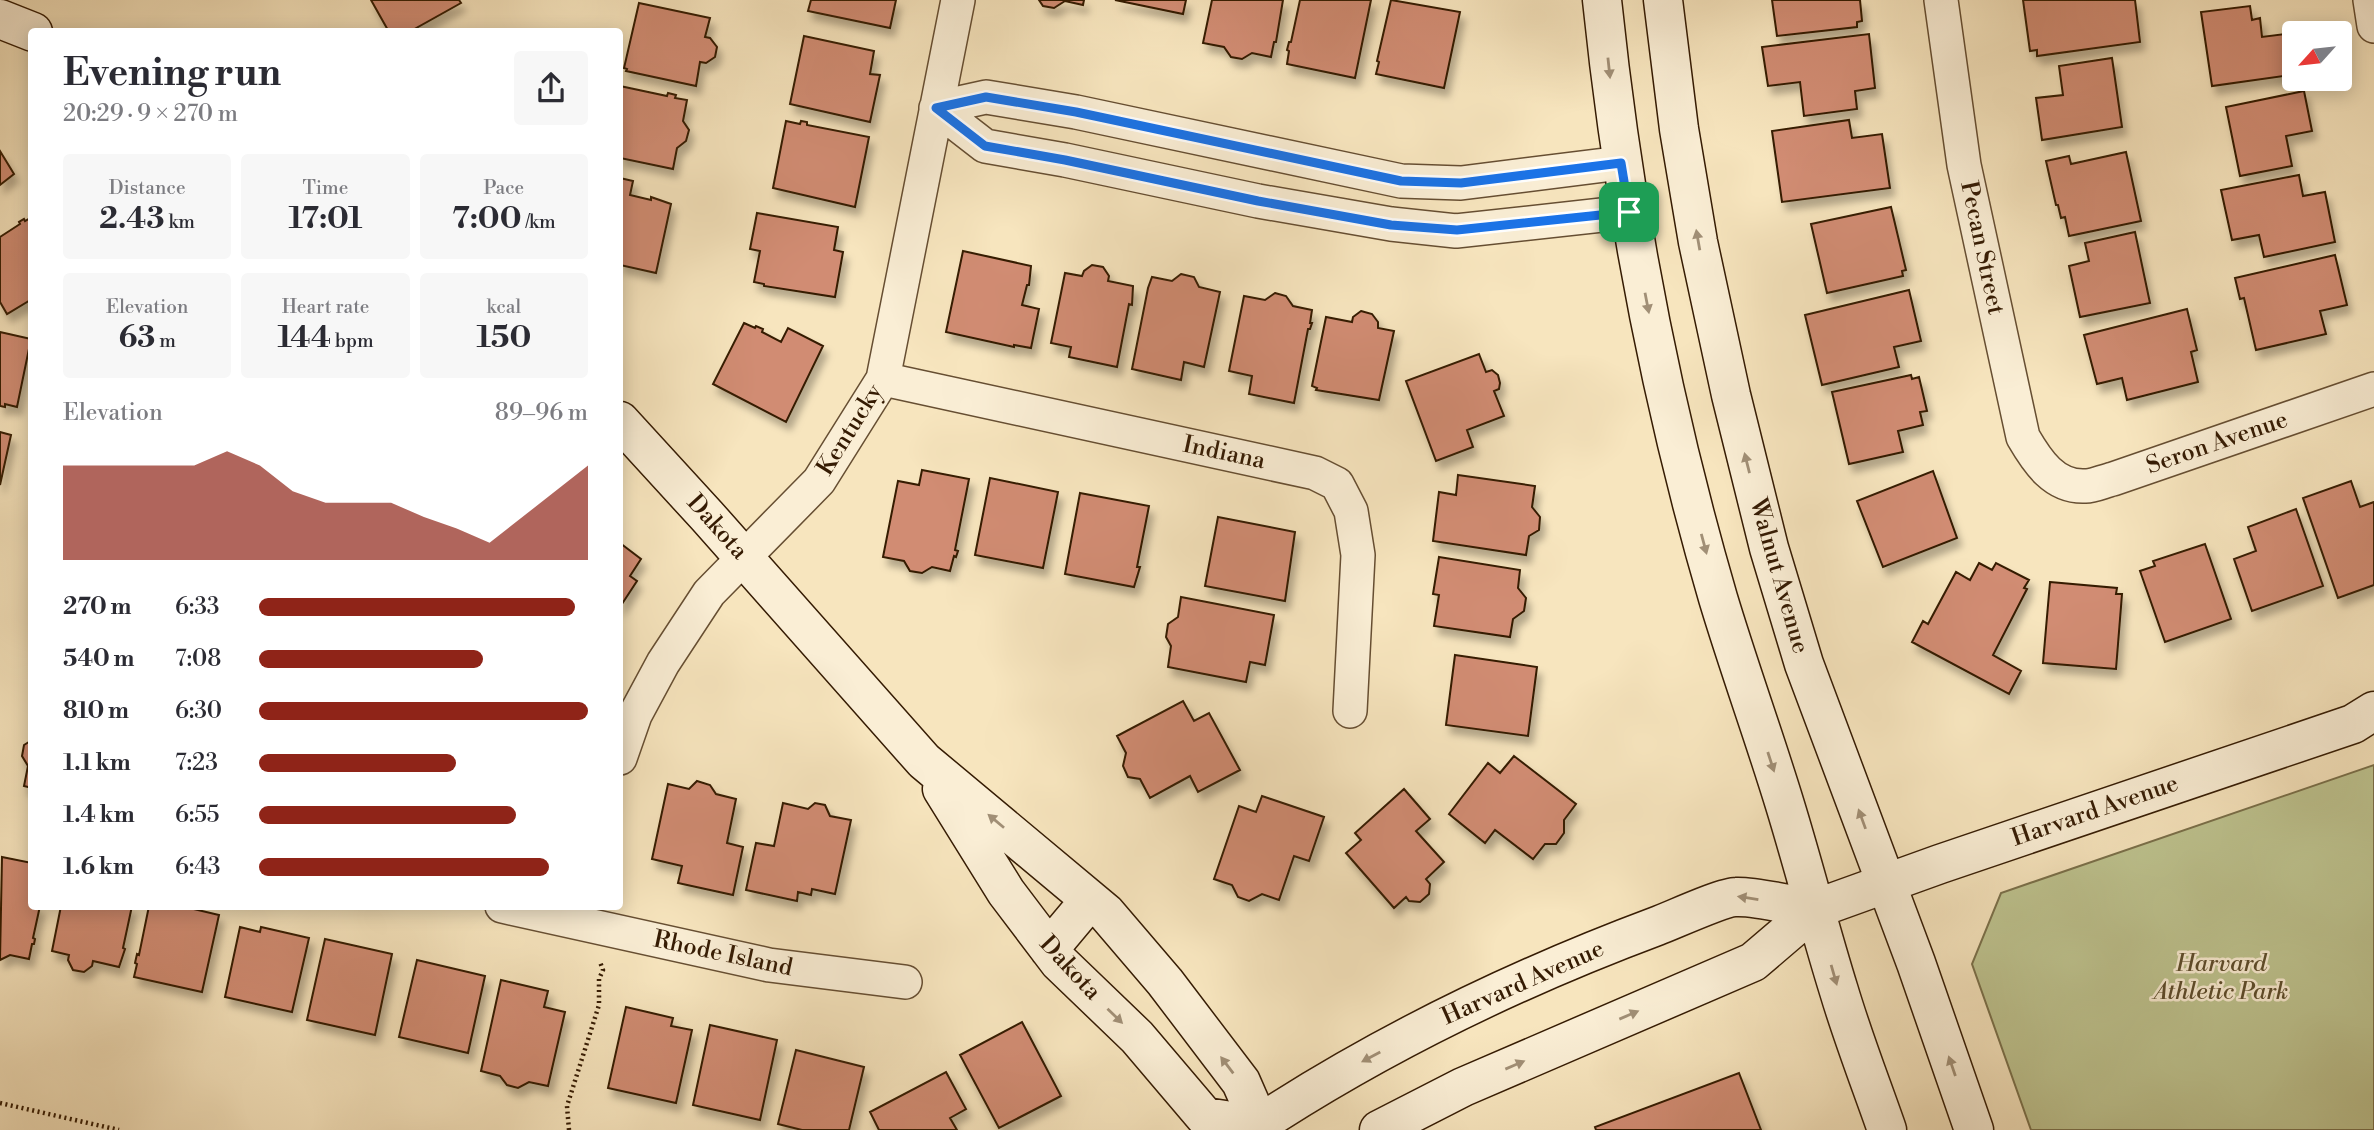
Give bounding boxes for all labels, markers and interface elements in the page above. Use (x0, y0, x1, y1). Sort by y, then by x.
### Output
north arrow (2282, 21, 2352, 91)
map controls (2282, 21, 2352, 91)
text: Evening run (63, 50, 281, 97)
button: share (514, 51, 588, 125)
one-way arrow (1604, 57, 1615, 79)
text: 20:29 · 9 × 270 m (63, 100, 238, 128)
text: Distance (109, 176, 186, 200)
text: Time (303, 176, 348, 200)
text: Pace (483, 176, 524, 200)
street label: Pecan Street (1953, 179, 2011, 318)
pin (1599, 182, 1659, 242)
icon: arrive (1610, 193, 1648, 231)
text: 2.43 (99, 200, 164, 238)
text: 17:01 (289, 200, 362, 238)
text: 7:00 (452, 200, 521, 238)
text: km (164, 210, 195, 234)
text: /km (521, 210, 556, 234)
one-way arrow (1692, 229, 1703, 251)
one-way arrow (1642, 292, 1653, 314)
text: Elevation (106, 295, 188, 319)
text: Heart rate (282, 295, 369, 319)
text: kcal (487, 295, 521, 319)
text: 63 (118, 319, 155, 357)
text: 144 (277, 319, 331, 357)
text: 150 (476, 319, 531, 357)
text: m (155, 329, 176, 353)
text: bpm (331, 329, 374, 353)
street label: Kentucky (810, 379, 890, 481)
text: Elevation (63, 399, 163, 427)
text: 89–96 m (495, 399, 588, 427)
street label: Seron Avenue (2142, 405, 2292, 481)
street label: Indiana (1180, 430, 1269, 477)
one-way arrow (1741, 452, 1752, 474)
street label: Dakota (680, 488, 755, 566)
street label: Walnut Avenue (1742, 494, 1815, 657)
one-way arrow (1699, 534, 1710, 556)
text: 270 m (63, 593, 131, 621)
text: 6:33 (175, 593, 220, 621)
text: 540 m (63, 645, 134, 673)
text: 7:08 (175, 645, 221, 673)
text: 810 m (63, 697, 129, 725)
text: 6:30 (175, 697, 222, 725)
text: 1.1 km (63, 749, 131, 777)
text: 7:23 (175, 749, 218, 777)
one-way arrow (1766, 751, 1777, 772)
street label: Harvard Avenue (2008, 768, 2182, 854)
text: 1.4 km (63, 801, 135, 829)
text: 6:55 (175, 801, 219, 829)
one-way arrow (1856, 808, 1867, 829)
one-way arrow (987, 814, 1004, 829)
text: 1.6 km (63, 853, 134, 881)
text: 6:43 (175, 853, 221, 881)
one-way arrow (1737, 892, 1759, 903)
street label: Rhode Island (650, 925, 796, 983)
street label: Dakota (1033, 929, 1108, 1007)
street label: Harvard Avenue (1437, 934, 1609, 1032)
park label: Harvard Athletic Park (2151, 949, 2288, 1007)
one-way arrow (1829, 965, 1839, 986)
one-way arrow (1107, 1008, 1124, 1025)
one-way arrow (1619, 1009, 1639, 1021)
one-way arrow (1361, 1051, 1381, 1063)
one-way arrow (1946, 1055, 1957, 1076)
one-way arrow (1220, 1056, 1235, 1074)
one-way arrow (1504, 1059, 1525, 1070)

